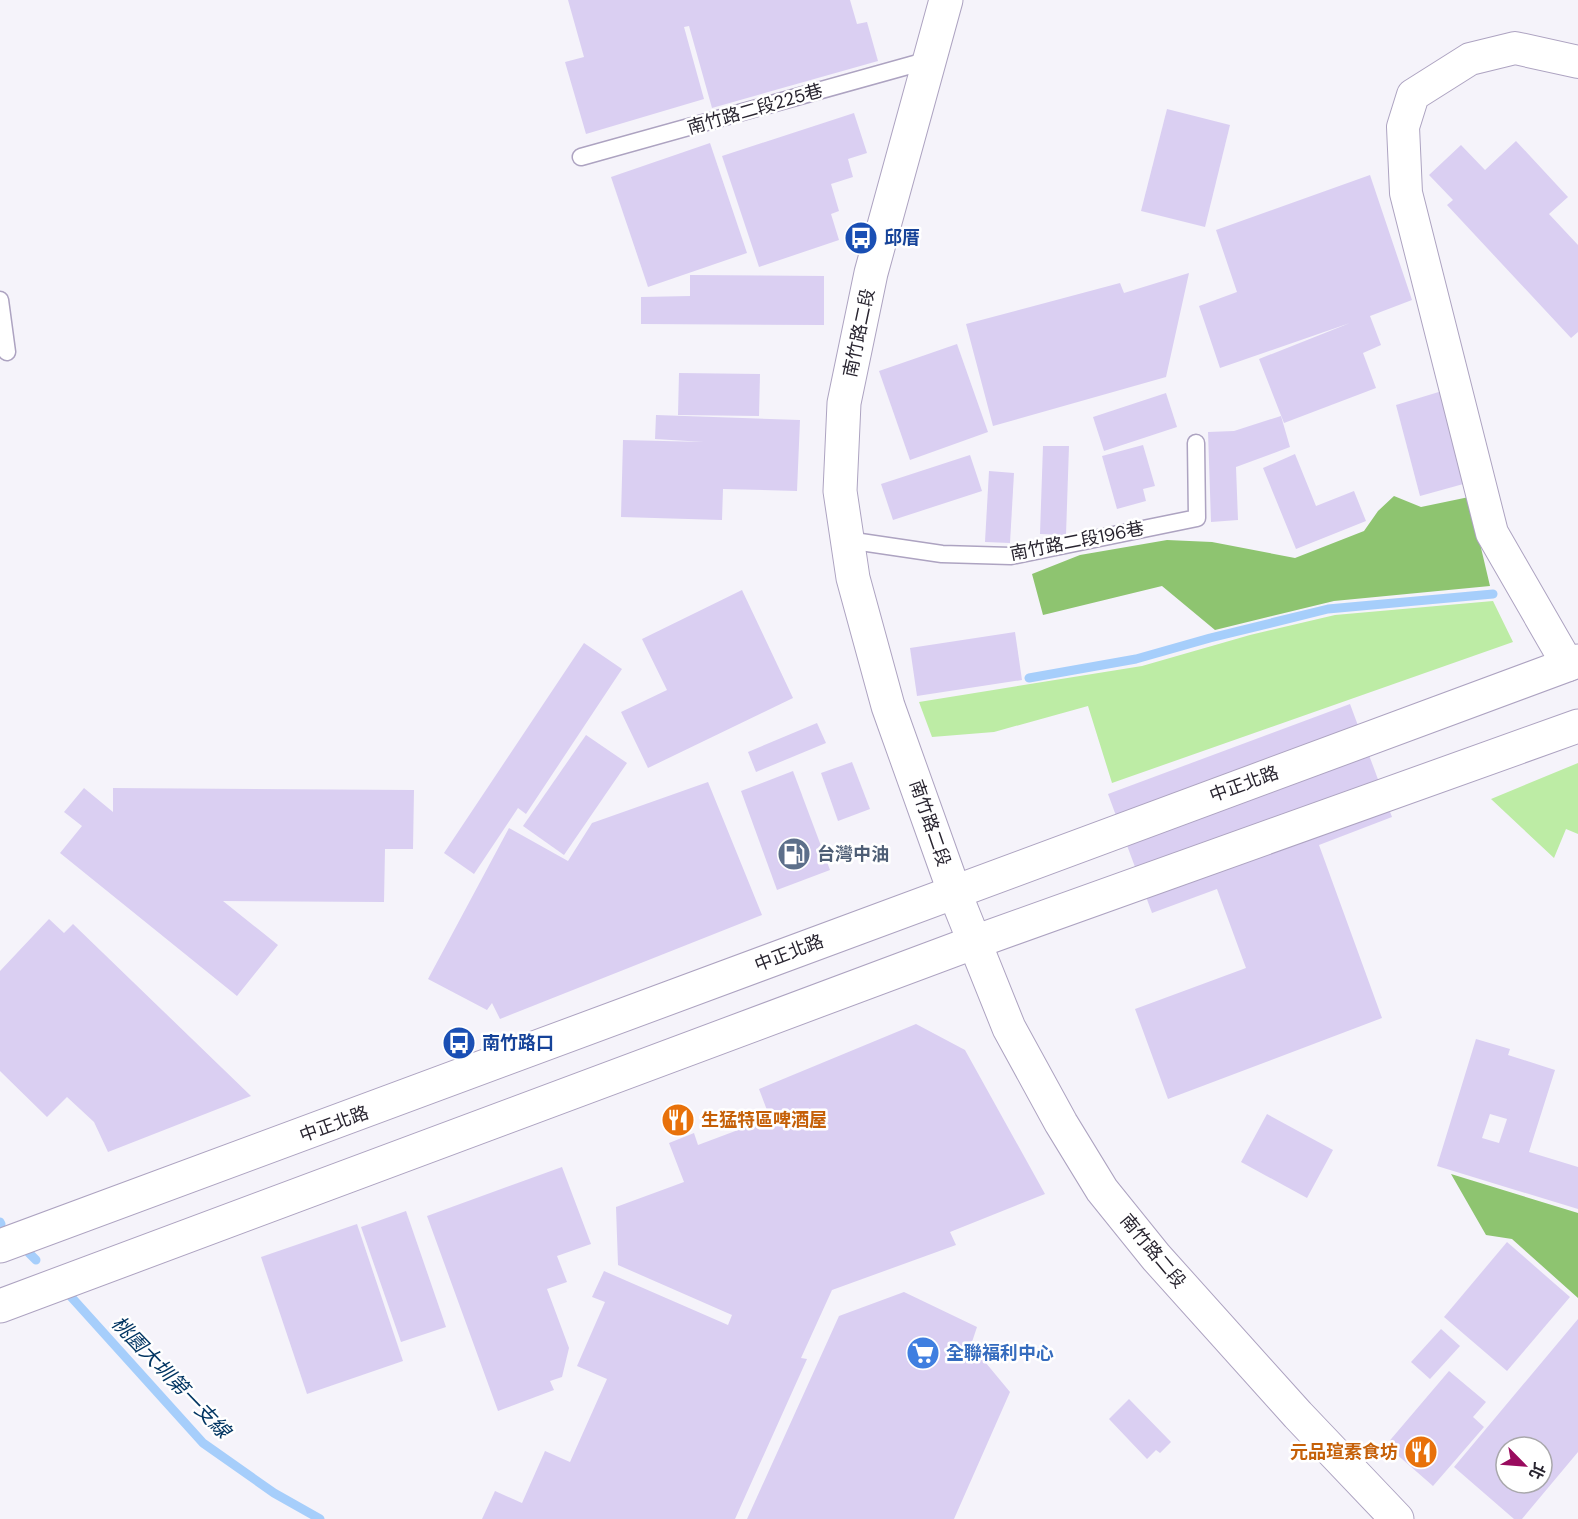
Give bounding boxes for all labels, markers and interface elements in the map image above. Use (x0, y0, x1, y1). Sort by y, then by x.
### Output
street label: 南竹路二段225巷 (685, 78, 825, 140)
bus stop icon: 邱厝 (843, 220, 879, 256)
place label: 邱厝 (884, 226, 920, 250)
street label: 南竹路二段 (838, 286, 880, 380)
street label: 南竹路二段196巷 (1008, 516, 1146, 566)
street label: 中正北路 (1206, 760, 1282, 808)
street label: 南竹路二段 (904, 777, 956, 869)
fuel station icon: 台灣中油 (776, 836, 812, 872)
place label: 台灣中油 (817, 842, 889, 866)
street label: 中正北路 (751, 929, 827, 977)
bus stop icon: 南竹路口 (441, 1025, 477, 1061)
place label: 南竹路口 (482, 1031, 554, 1055)
street label: 中正北路 (296, 1100, 372, 1148)
restaurant icon: 生猛特區啤酒屋 (660, 1102, 696, 1138)
place label: 生猛特區啤酒屋 (701, 1108, 827, 1132)
street label: 南竹路二段 (1115, 1209, 1191, 1293)
water label: 桃園大圳第一支線 (106, 1310, 237, 1445)
supermarket icon: 全聯福利中心 (905, 1335, 941, 1371)
place label: 全聯福利中心 (946, 1341, 1054, 1365)
restaurant icon: 元品瑄素食坊 (1403, 1434, 1439, 1470)
north arrow (1494, 1435, 1554, 1495)
place label: 元品瑄素食坊 (1290, 1440, 1398, 1464)
text: 北 (1524, 1459, 1550, 1483)

